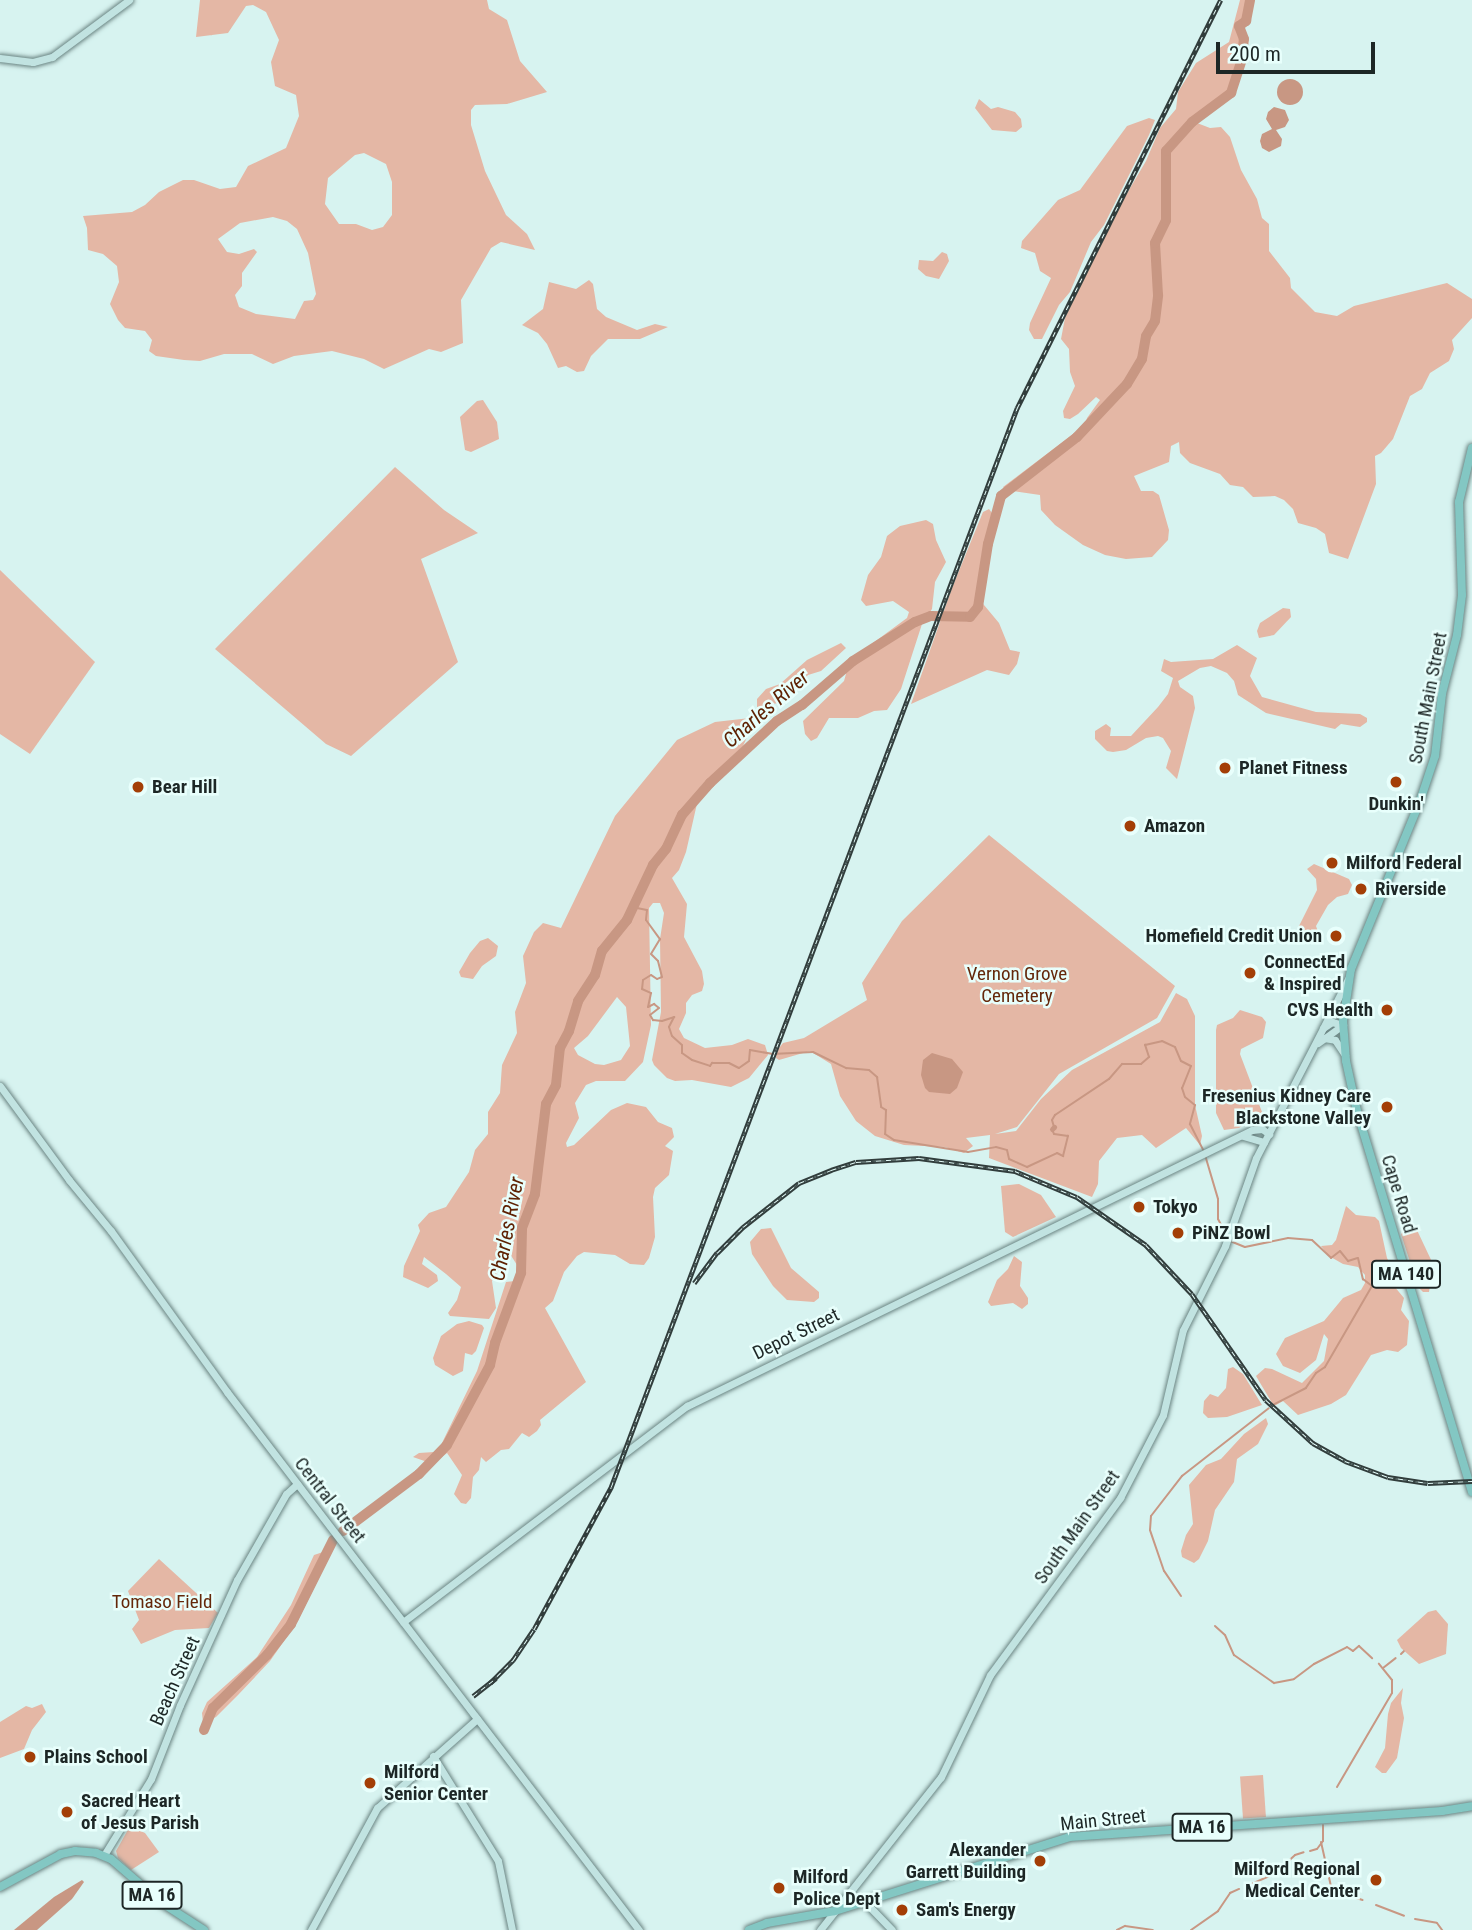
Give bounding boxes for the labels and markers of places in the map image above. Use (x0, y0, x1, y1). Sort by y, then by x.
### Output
place label: Planet Fitness (1239, 757, 1348, 779)
marker: Planet Fitness (1217, 760, 1233, 776)
marker: Dunkin' (1388, 774, 1404, 790)
place label: Bear Hill (152, 776, 217, 798)
marker: Bear Hill (130, 779, 146, 795)
place label: Dunkin' (1369, 793, 1423, 815)
place label: Amazon (1144, 815, 1205, 837)
marker: Amazon (1122, 818, 1138, 834)
place label: Milford Federal (1346, 852, 1462, 874)
marker: Milford Federal (1324, 855, 1340, 871)
place label: Riverside (1375, 878, 1446, 900)
marker: Riverside (1353, 881, 1369, 897)
place label: Homefield Credit Union (1145, 925, 1322, 947)
marker: Homefield Credit Union (1328, 928, 1344, 944)
place label: ConnectEd & Inspired (1264, 951, 1345, 995)
marker: ConnectEd & Inspired (1242, 965, 1258, 981)
place label: CVS Health (1287, 999, 1373, 1021)
marker: CVS Health (1379, 1002, 1395, 1018)
place label: Fresenius Kidney Care Blackstone Valley (1202, 1085, 1371, 1129)
marker: Fresenius Kidney Care Blackstone Valley (1377, 1097, 1397, 1117)
place label: Tokyo (1153, 1196, 1198, 1218)
marker: Tokyo (1131, 1199, 1147, 1215)
place label: PiNZ Bowl (1192, 1222, 1271, 1244)
marker: PiNZ Bowl (1170, 1225, 1186, 1241)
place label: Plains School (44, 1746, 148, 1768)
marker: Plains School (22, 1749, 38, 1765)
place label: Milford Senior Center (384, 1761, 488, 1805)
marker: Milford Senior Center (362, 1775, 378, 1791)
place label: Sacred Heart of Jesus Parish (81, 1790, 199, 1834)
marker: Sacred Heart of Jesus Parish (59, 1804, 75, 1820)
place label: Alexander Garrett Building (906, 1839, 1026, 1883)
marker: Alexander Garrett Building (1032, 1853, 1048, 1869)
place label: Milford Regional Medical Center (1234, 1858, 1360, 1902)
place label: Milford Police Dept (793, 1866, 880, 1910)
marker: Milford Regional Medical Center (1366, 1870, 1386, 1890)
marker: Milford Police Dept (771, 1880, 787, 1896)
place label: Sam's Energy (916, 1899, 1016, 1921)
marker: Sam's Energy (894, 1902, 910, 1918)

